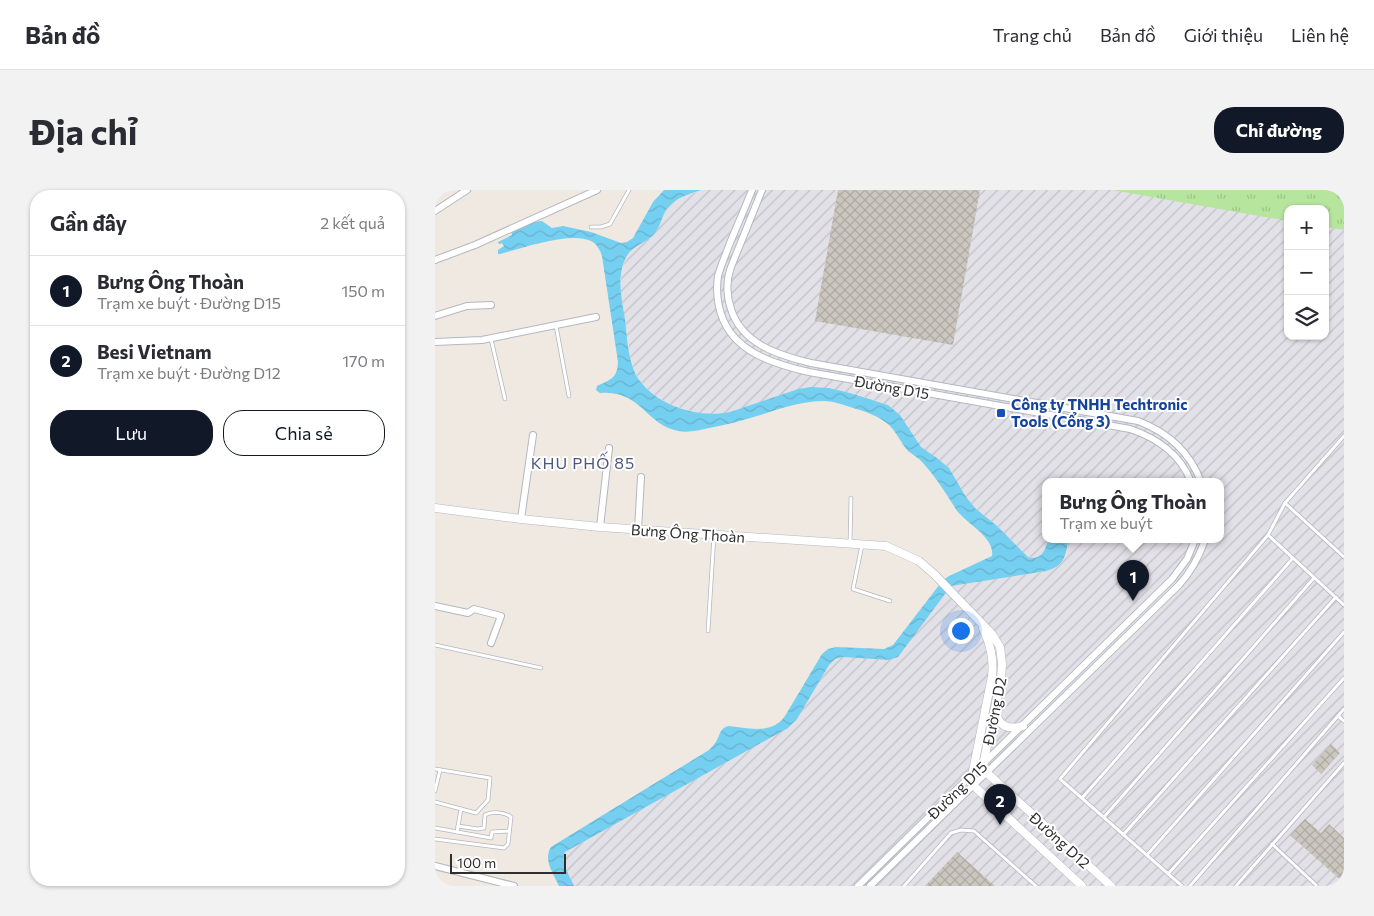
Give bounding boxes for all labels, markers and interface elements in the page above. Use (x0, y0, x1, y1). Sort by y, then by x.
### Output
text: Bản đồ (25, 20, 100, 49)
text: Trang chủ (993, 24, 1072, 46)
text: Bản đồ (1100, 24, 1156, 46)
text: Giới thiệu (1184, 24, 1263, 46)
text: Liên hệ (1291, 24, 1349, 46)
button: Chỉ đường (1214, 107, 1344, 153)
text: Địa chỉ (30, 109, 138, 152)
map controls (1284, 205, 1329, 340)
button: + (1284, 205, 1329, 250)
text: Gần đây (50, 210, 127, 235)
text: 2 kết quả (320, 213, 385, 232)
button: − (1284, 250, 1329, 295)
text: Bưng Ông Thoàn (97, 270, 244, 293)
text: 1 (62, 281, 70, 300)
text: 150 m (342, 281, 385, 300)
text: Trạm xe buýt · Đường D15 (97, 293, 281, 312)
button: layers (1284, 295, 1329, 340)
text: Besi Vietnam (97, 340, 212, 363)
text: 2 (61, 351, 71, 370)
text: 170 m (342, 351, 385, 370)
text: Trạm xe buýt · Đường D12 (97, 363, 281, 382)
street label: Đường D15 (852, 371, 931, 402)
place label: Công ty TNHH Techtronic Tools (Cổng 3) (1011, 395, 1188, 430)
marker: Công ty TNHH Techtronic Tools (Cổng 3) (995, 407, 1007, 419)
button: Lưu (50, 410, 213, 456)
button: Chia sẻ (223, 410, 385, 456)
district label: KHU PHỐ 85 (531, 451, 635, 472)
popup (1042, 478, 1224, 543)
text: Bưng Ông Thoàn (1060, 490, 1206, 513)
text: Trạm xe buýt (1060, 513, 1153, 532)
street label: Bưng Ông Thoàn (630, 519, 746, 546)
pin: 1 (1117, 560, 1149, 601)
your location (948, 618, 974, 644)
street label: Đường D2 (978, 675, 1009, 748)
street label: Đường D15 (923, 757, 990, 823)
pin: 2 (984, 784, 1016, 825)
street label: Đường D12 (1025, 807, 1094, 872)
scale bar (450, 851, 566, 874)
text: 100 m (457, 854, 496, 871)

